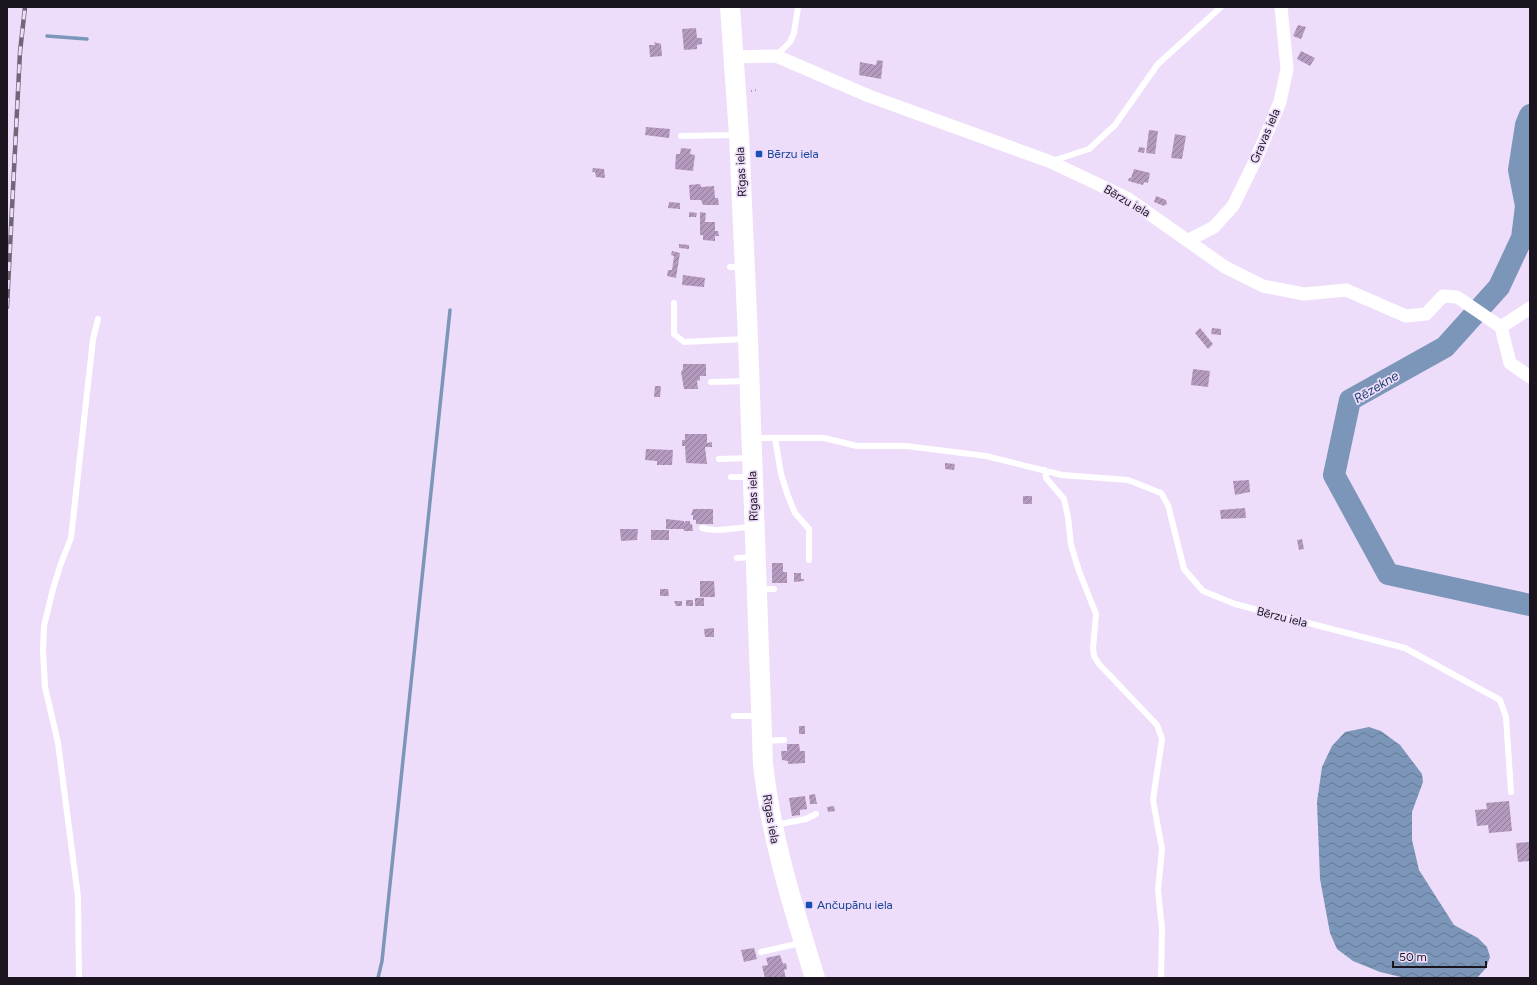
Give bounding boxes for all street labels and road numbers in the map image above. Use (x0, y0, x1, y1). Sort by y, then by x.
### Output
street label: Gravas iela (1247, 107, 1283, 165)
street label: Rīgas iela (733, 147, 749, 197)
street label: Bērzu iela (1101, 182, 1153, 220)
street label: Rīgas iela (745, 471, 761, 521)
street label: Bērzu iela (1255, 604, 1309, 630)
street label: Rīgas iela (760, 793, 782, 845)

